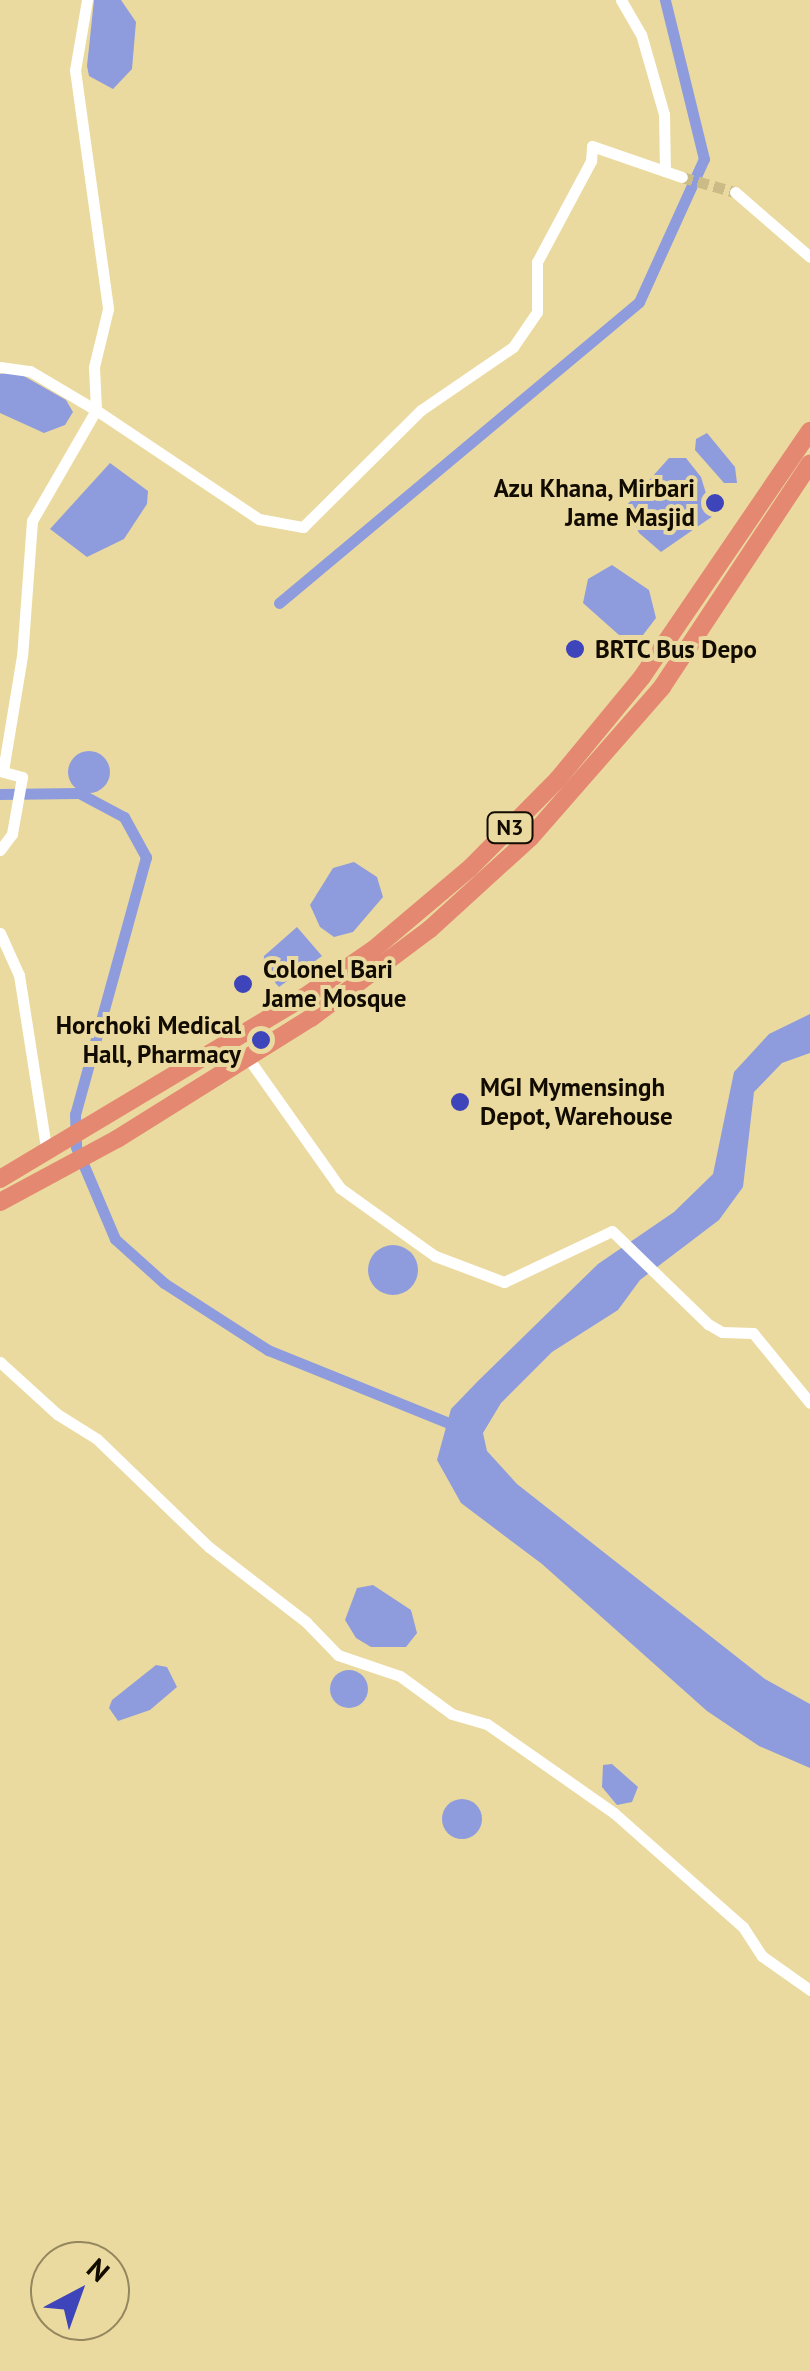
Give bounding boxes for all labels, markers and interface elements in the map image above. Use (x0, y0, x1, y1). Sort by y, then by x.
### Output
place label: Azu Khana, Mirbari Jame Masjid (492, 474, 695, 533)
marker: Azu Khana, Mirbari Jame Masjid (704, 492, 726, 514)
place label: BRTC Bus Depo (595, 634, 758, 664)
marker: BRTC Bus Depo (564, 638, 586, 660)
road number: N3 (485, 811, 535, 845)
place label: Colonel Bari Jame Mosque (263, 955, 406, 1014)
marker: Colonel Bari Jame Mosque (232, 973, 254, 995)
place label: Horchoki Medical Hall, Pharmacy (56, 1011, 241, 1070)
marker: Horchoki Medical Hall, Pharmacy (250, 1029, 272, 1051)
place label: MGI Mymensingh Depot, Warehouse (480, 1073, 675, 1132)
marker: MGI Mymensingh Depot, Warehouse (449, 1091, 471, 1113)
north arrow (30, 2241, 130, 2341)
text: N (80, 2249, 118, 2289)

